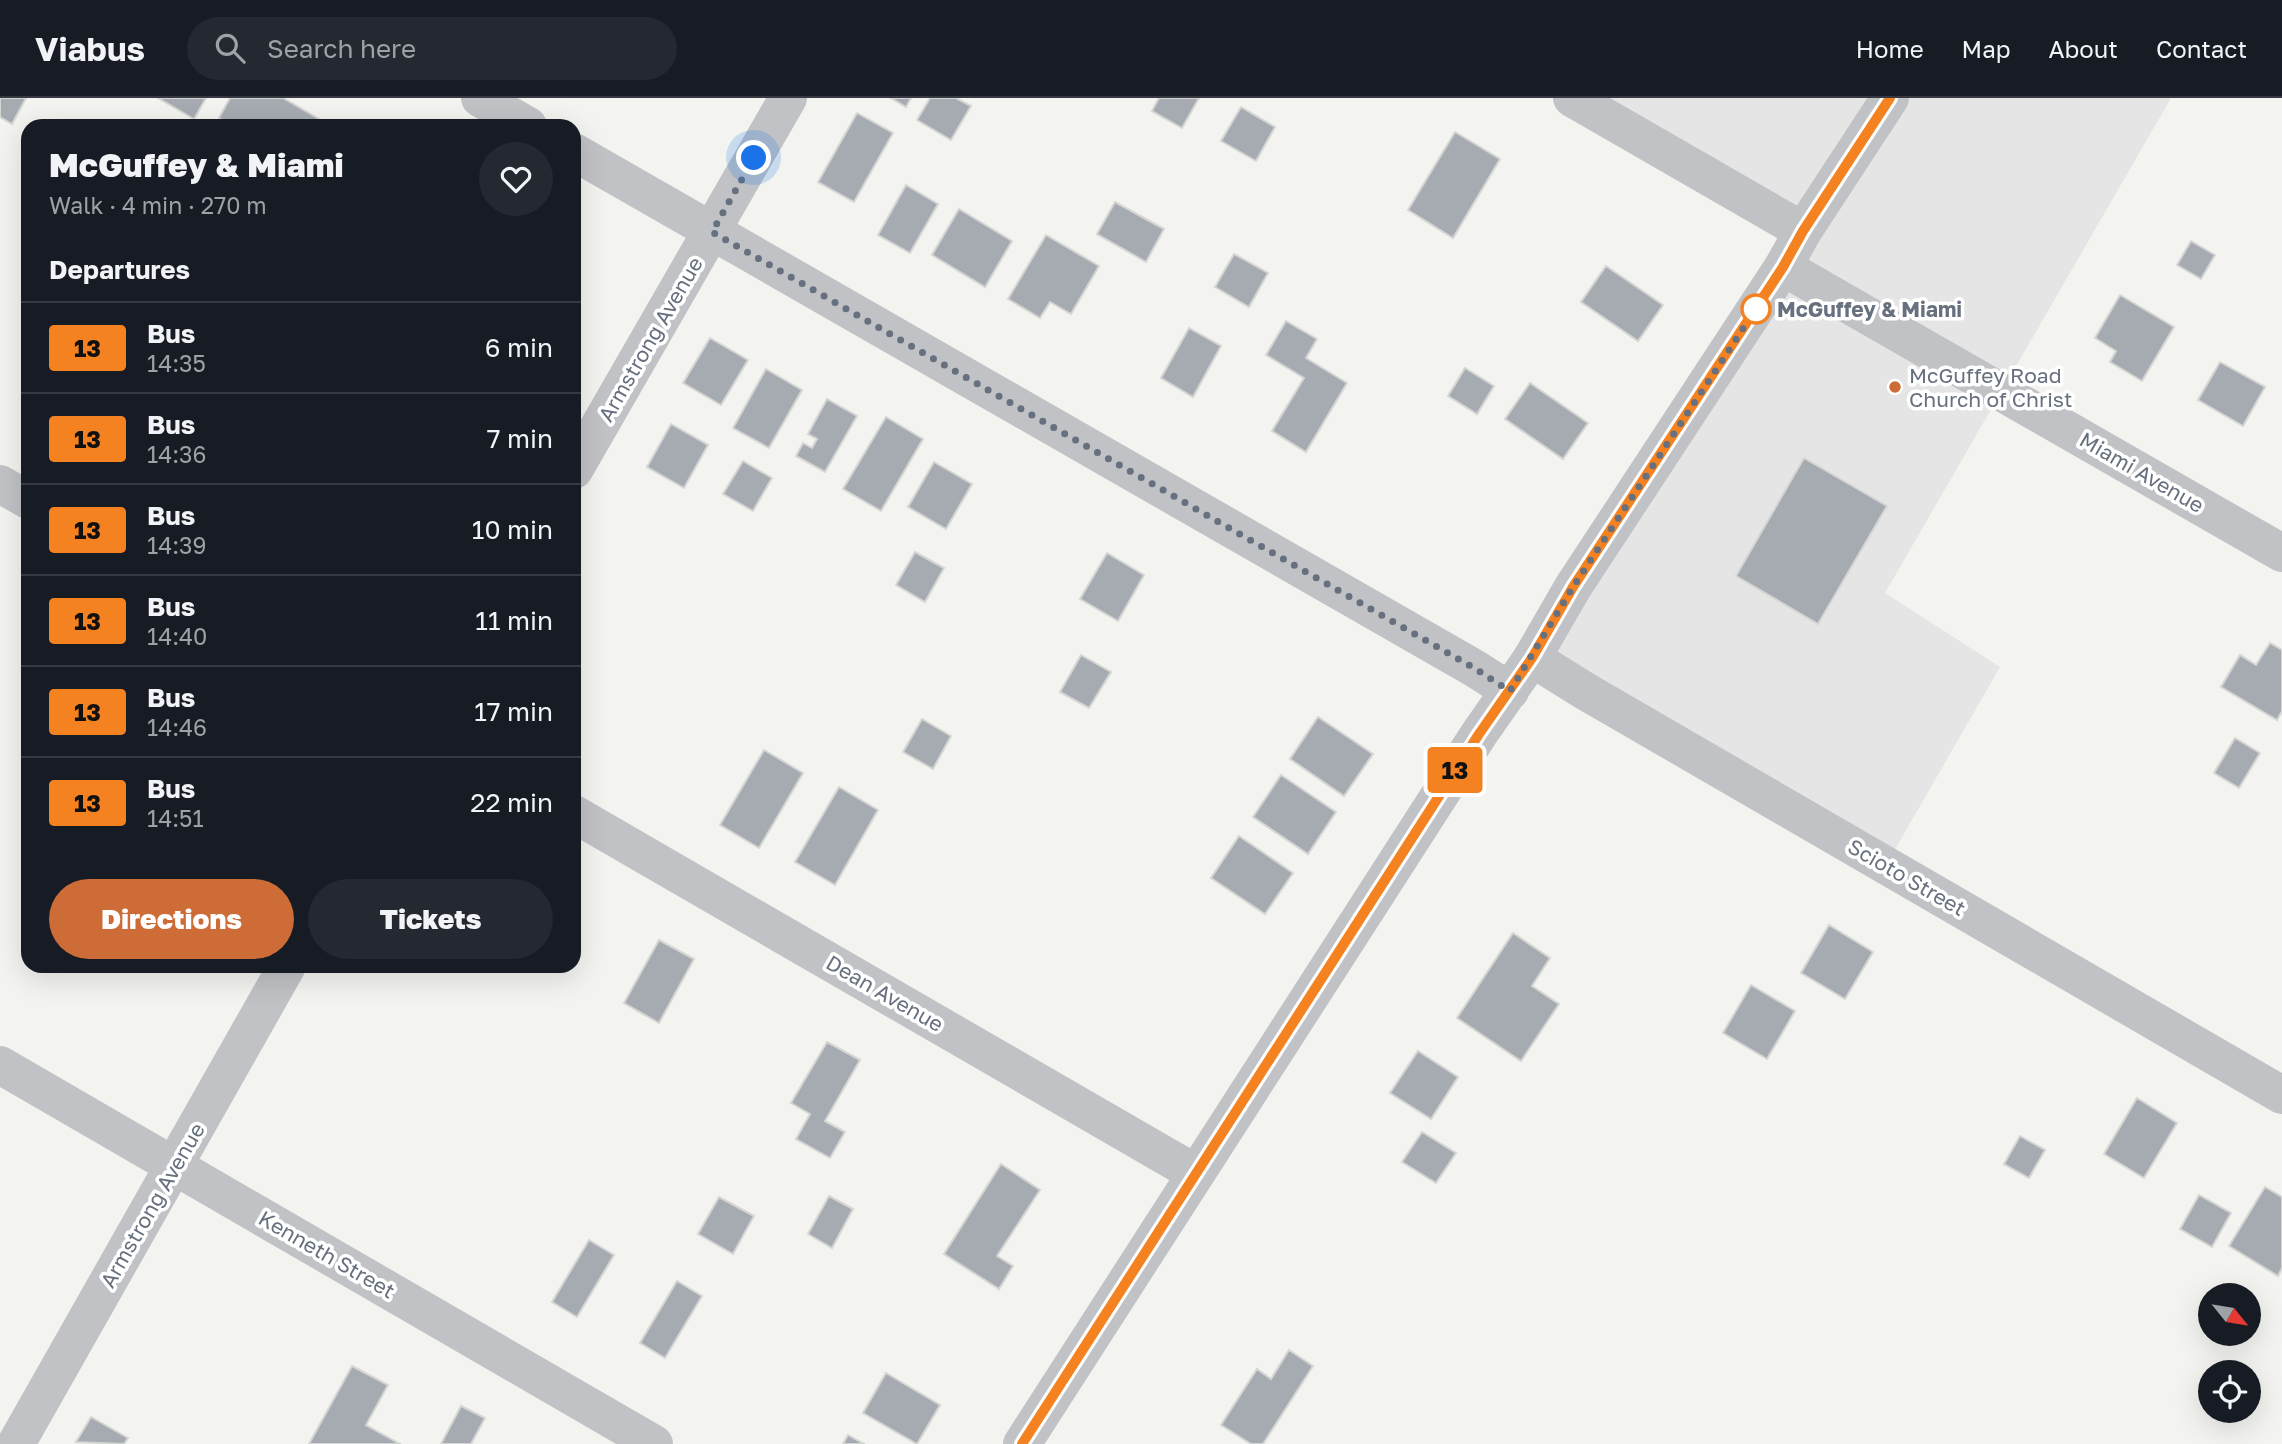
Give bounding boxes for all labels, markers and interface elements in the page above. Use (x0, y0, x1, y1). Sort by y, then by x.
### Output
search box (187, 17, 677, 80)
text: Viabus (35, 29, 145, 68)
icon: search (211, 29, 249, 67)
text: Search here (267, 33, 416, 64)
text: Home (1856, 34, 1924, 63)
text: Map (1962, 34, 2011, 63)
text: About (2049, 34, 2118, 63)
text: Contact (2156, 34, 2247, 63)
your location (736, 140, 771, 175)
button: heart (479, 142, 553, 216)
text: McGuffey & Miami (49, 145, 344, 184)
text: Walk · 4 min · 270 m (49, 191, 267, 219)
street label: Armstrong Avenue (592, 252, 708, 426)
text: Departures (49, 254, 190, 285)
marker: McGuffey & Miami (1741, 294, 1771, 324)
place label: McGuffey & Miami (1777, 296, 1962, 322)
text: Bus (147, 318, 195, 349)
text: 6 min (485, 332, 553, 363)
text: 13 (74, 333, 101, 362)
text: 14:35 (147, 349, 206, 377)
place label: McGuffey Road Church of Christ (1909, 362, 2072, 412)
marker: McGuffey Road Church of Christ (1887, 379, 1903, 395)
text: Bus (147, 409, 195, 440)
text: 7 min (487, 423, 553, 454)
text: 13 (74, 424, 101, 453)
street label: Miami Avenue (2075, 426, 2209, 518)
text: 14:36 (147, 440, 206, 468)
text: Bus (147, 500, 195, 531)
text: 10 min (472, 514, 553, 545)
text: 13 (74, 515, 101, 544)
text: 14:39 (147, 531, 206, 559)
text: Bus (147, 591, 195, 622)
text: 11 min (475, 605, 553, 636)
text: 13 (74, 606, 101, 635)
text: 14:40 (147, 622, 207, 650)
text: Bus (147, 682, 195, 713)
text: 17 min (474, 696, 553, 727)
text: 13 (74, 697, 101, 726)
text: 14:46 (147, 713, 207, 741)
line badge: 13 (1424, 747, 1486, 793)
text: 13 (1442, 755, 1469, 784)
text: Bus (147, 773, 195, 804)
text: 22 min (470, 787, 553, 818)
text: 13 (74, 788, 101, 817)
text: 14:51 (147, 804, 204, 832)
street label: Scioto Street (1844, 833, 1970, 921)
button: Directions (49, 879, 294, 959)
button: Tickets (308, 879, 553, 959)
street label: Dean Avenue (822, 949, 948, 1037)
street label: Armstrong Avenue (94, 1118, 210, 1292)
street label: Kenneth Street (254, 1204, 400, 1304)
north arrow (2198, 1283, 2261, 1346)
map controls (2198, 1283, 2261, 1423)
button: locate (2198, 1360, 2261, 1423)

